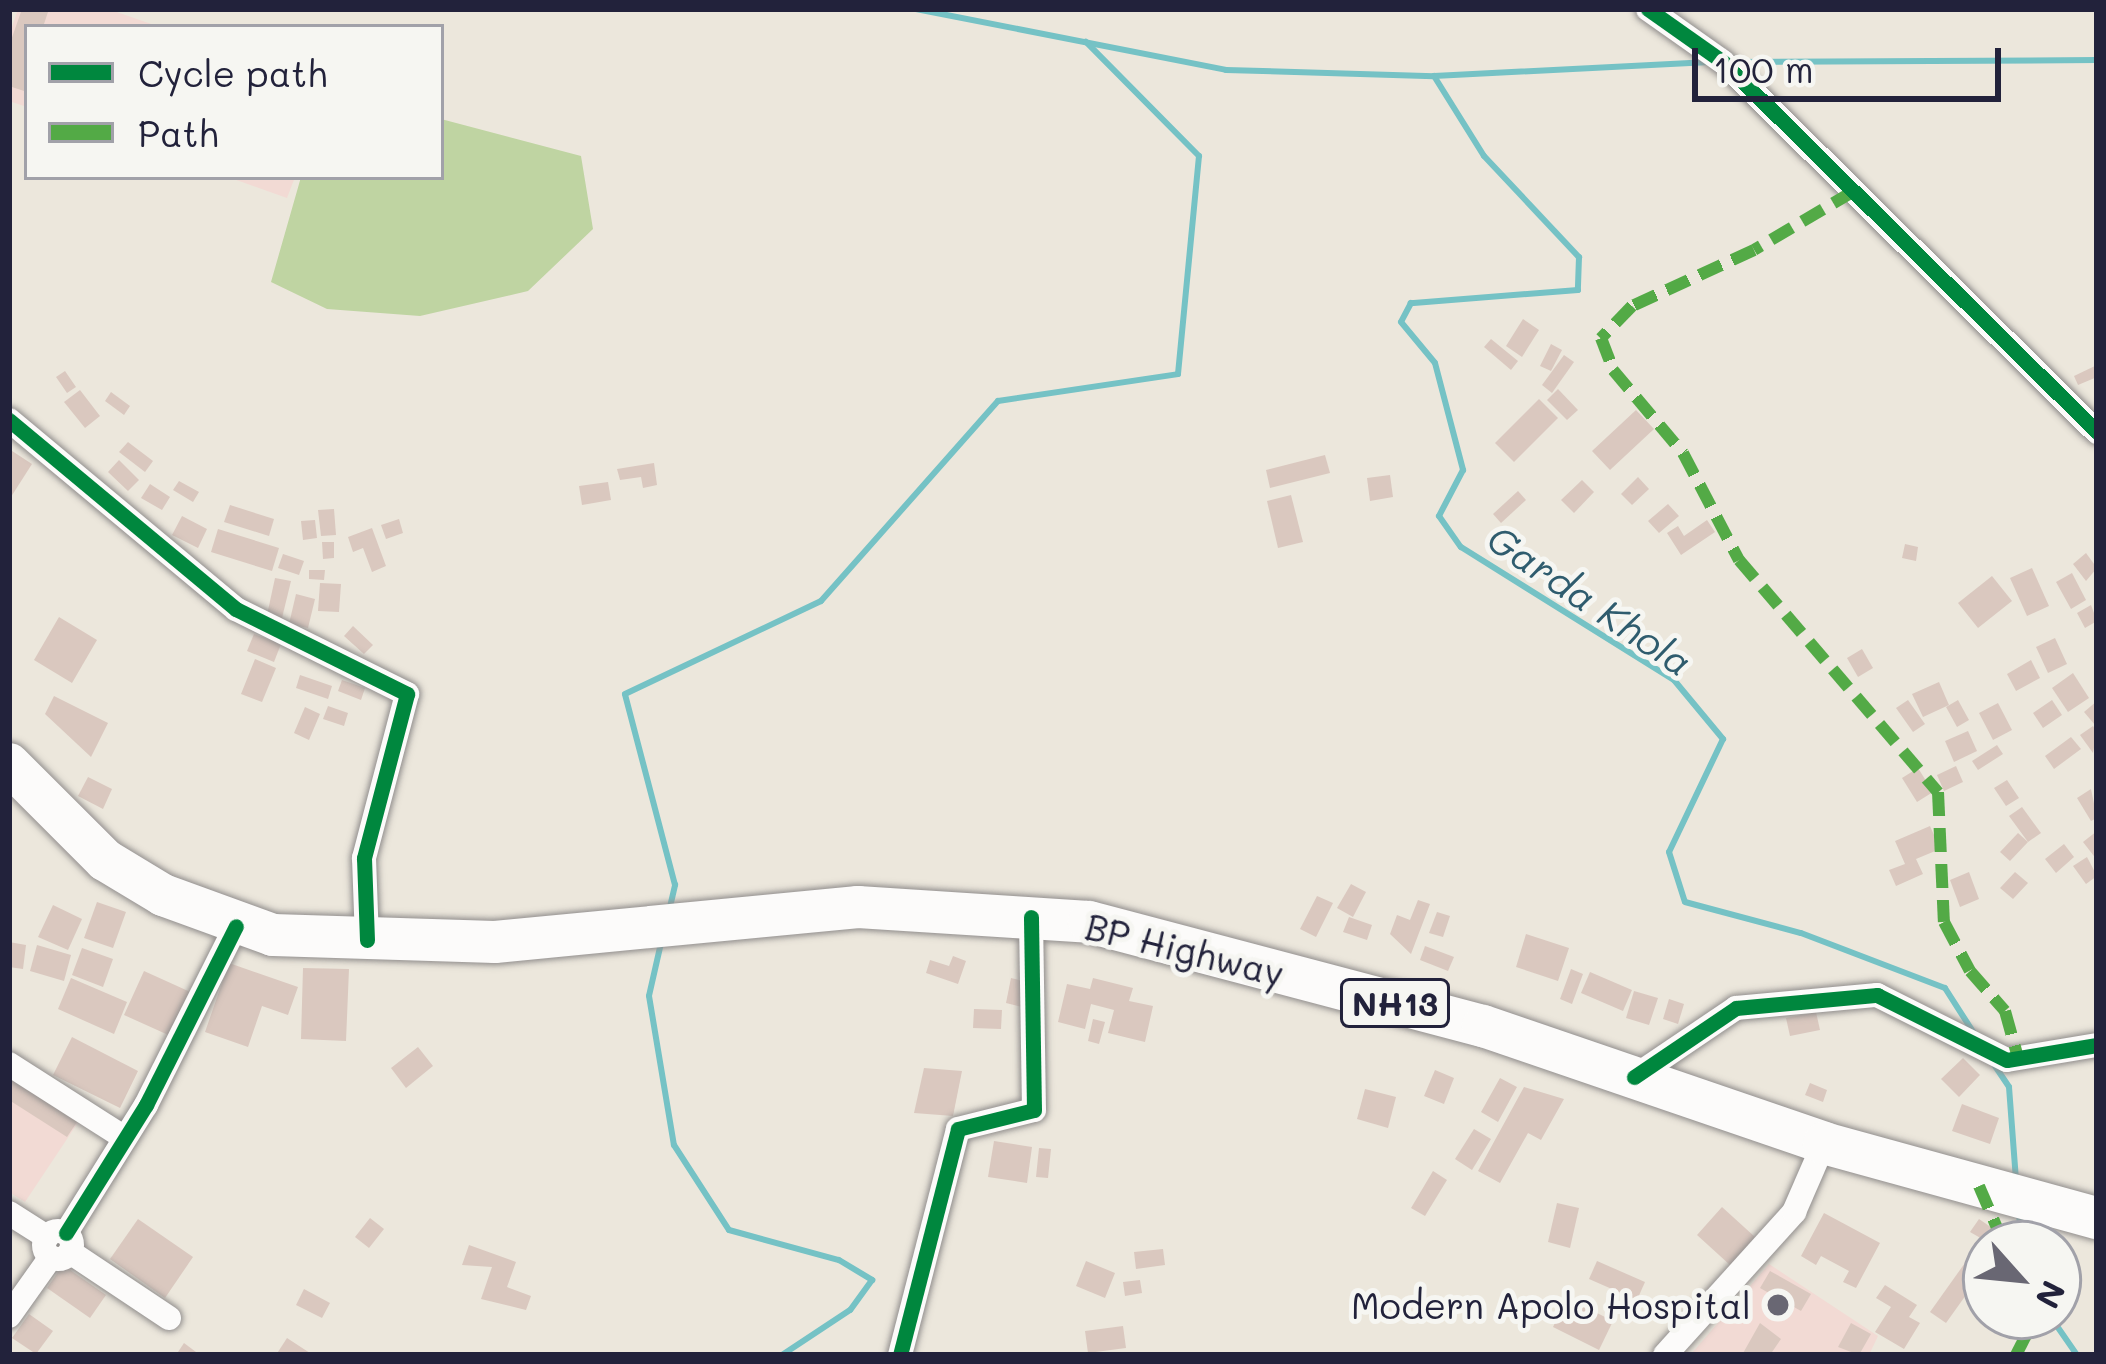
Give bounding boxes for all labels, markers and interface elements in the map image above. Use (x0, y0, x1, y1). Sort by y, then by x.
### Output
legend (24, 24, 444, 180)
scale bar (1698, 24, 2007, 98)
text: 100 m (1713, 45, 1814, 92)
text: Cycle path (138, 49, 327, 96)
text: Path (138, 109, 219, 156)
water label: Garda Khola (1479, 514, 1701, 686)
street label: BP Highway (1081, 903, 1289, 995)
road number: NH13 (1338, 976, 1452, 1030)
north arrow (1962, 1220, 2082, 1340)
text: N (2027, 1274, 2077, 1316)
place label: Modern Apolo Hospital (1351, 1283, 1751, 1327)
marker: Modern Apolo Hospital (1762, 1289, 1794, 1321)

